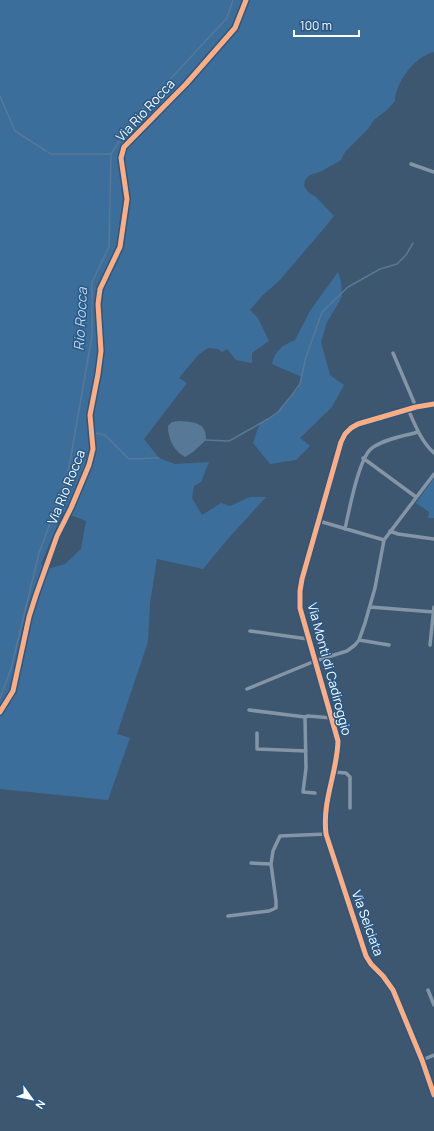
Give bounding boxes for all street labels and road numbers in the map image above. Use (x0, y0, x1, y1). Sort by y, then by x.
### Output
street label: Via Rio Rocca (111, 75, 179, 145)
street label: Via Rio Rocca (43, 447, 89, 527)
street label: Via Monti di Cadiroggio (304, 601, 356, 738)
street label: Via Selciata (348, 888, 388, 958)

